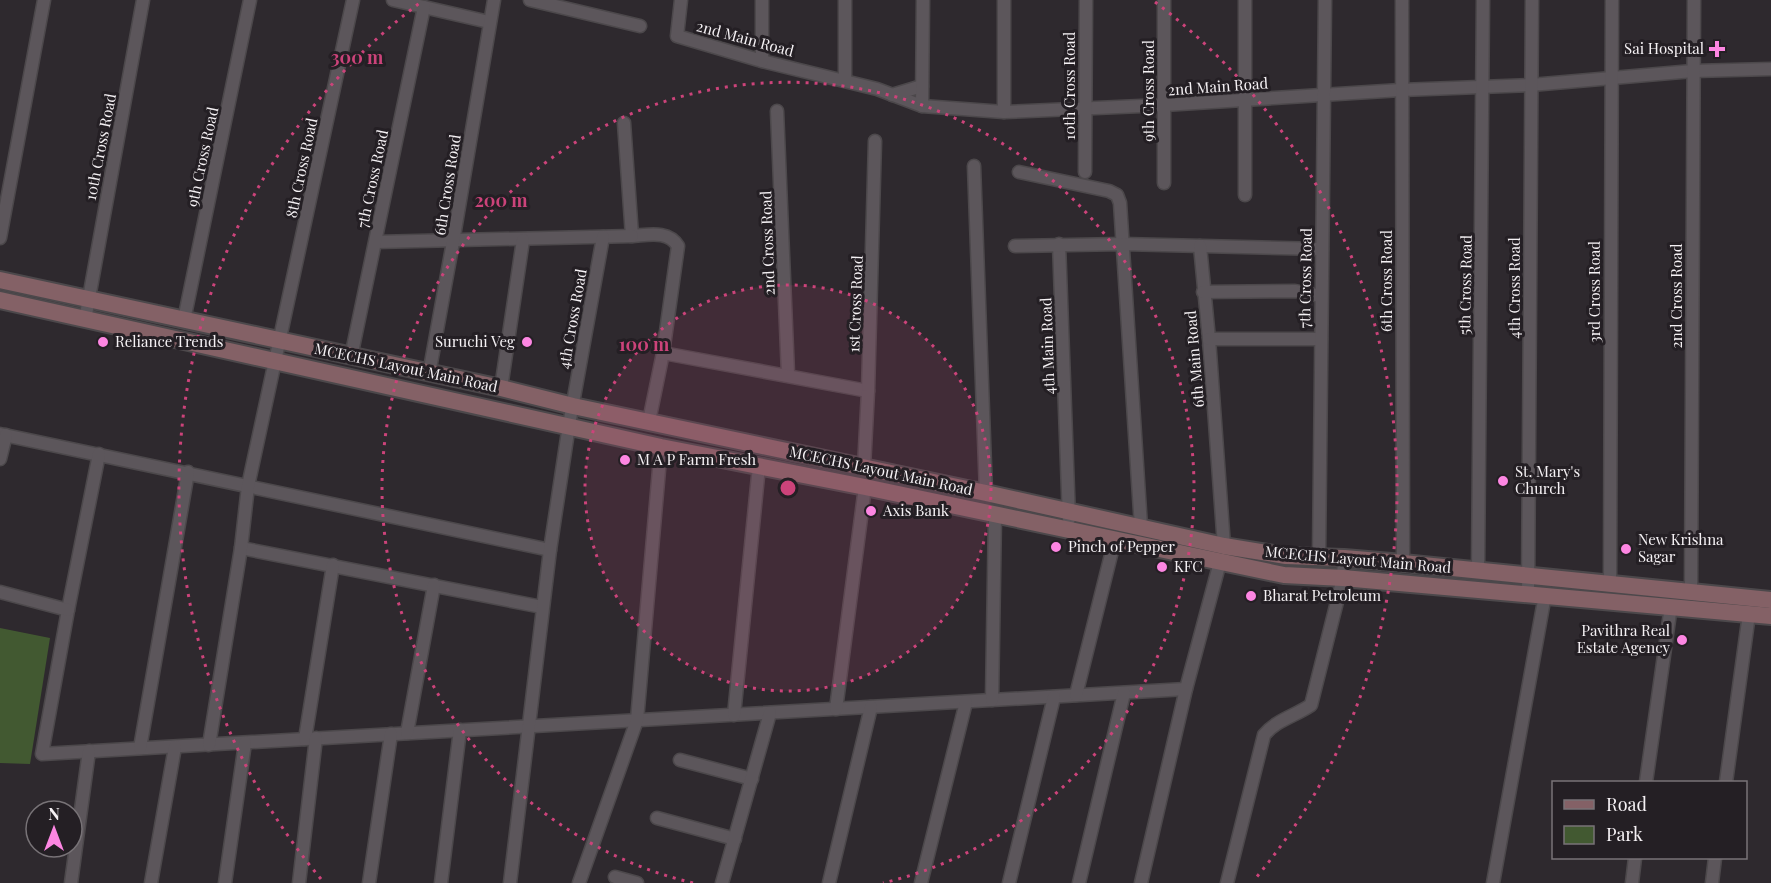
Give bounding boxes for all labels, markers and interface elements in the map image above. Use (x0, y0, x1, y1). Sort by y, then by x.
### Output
street label: 2nd Main Road (694, 15, 797, 61)
street label: 10th Cross Road (1059, 31, 1079, 140)
place label: Sai Hospital (1624, 38, 1704, 58)
street label: 9th Cross Road (1138, 40, 1158, 142)
marker: Sai Hospital (1708, 40, 1726, 58)
text: 300 m (331, 45, 384, 69)
street label: 2nd Main Road (1167, 73, 1269, 99)
street label: 10th Cross Road (80, 91, 120, 202)
street label: 9th Cross Road (182, 105, 222, 209)
street label: 8th Cross Road (281, 116, 321, 220)
street label: 7th Cross Road (352, 127, 392, 230)
street label: 6th Cross Road (429, 133, 465, 237)
text: 200 m (474, 188, 528, 212)
street label: 2nd Cross Road (755, 190, 779, 296)
street label: 7th Cross Road (1294, 227, 1316, 328)
street label: 6th Cross Road (1376, 230, 1396, 332)
street label: 5th Cross Road (1454, 234, 1476, 335)
street label: 4th Cross Road (1504, 237, 1524, 339)
street label: 3rd Cross Road (1584, 241, 1604, 343)
street label: 2nd Cross Road (1666, 243, 1686, 348)
street label: 1st Cross Road (843, 255, 867, 353)
street label: 4th Cross Road (553, 267, 591, 371)
street label: 4th Main Road (1035, 297, 1059, 395)
street label: 6th Main Road (1180, 309, 1208, 408)
place label: Reliance Trends (115, 331, 223, 351)
place label: Suruchi Veg (435, 331, 515, 351)
text: 100 m (619, 332, 670, 356)
marker: Reliance Trends (96, 335, 110, 349)
marker: Suruchi Veg (520, 335, 534, 349)
street label: MCECHS Layout Main Road (313, 338, 500, 396)
street label: MCECHS Layout Main Road (788, 441, 975, 499)
place label: M A P Farm Fresh (637, 449, 756, 469)
marker: M A P Farm Fresh (618, 453, 632, 467)
place label: St. Mary's Church (1515, 461, 1580, 498)
marker: St. Mary's Church (1496, 474, 1510, 488)
centre of rings (778, 478, 798, 498)
place label: Axis Bank (882, 500, 950, 520)
marker: Axis Bank (864, 504, 878, 518)
place label: New Krishna Sagar (1638, 529, 1724, 566)
place label: Pinch of Pepper (1068, 536, 1175, 556)
marker: Pinch of Pepper (1049, 540, 1063, 554)
street label: MCECHS Layout Main Road (1264, 541, 1452, 577)
marker: New Krishna Sagar (1619, 542, 1633, 556)
place label: KFC (1174, 556, 1203, 576)
marker: KFC (1155, 560, 1169, 574)
place label: Bharat Petroleum (1263, 585, 1382, 605)
marker: Bharat Petroleum (1244, 589, 1258, 603)
place label: Pavithra Real Estate Agency (1577, 620, 1670, 657)
marker: Pavithra Real Estate Agency (1675, 633, 1689, 647)
legend (1552, 781, 1747, 859)
text: Road (1606, 792, 1647, 816)
north arrow (24, 799, 84, 859)
text: N (48, 803, 60, 824)
text: Park (1606, 822, 1643, 846)

